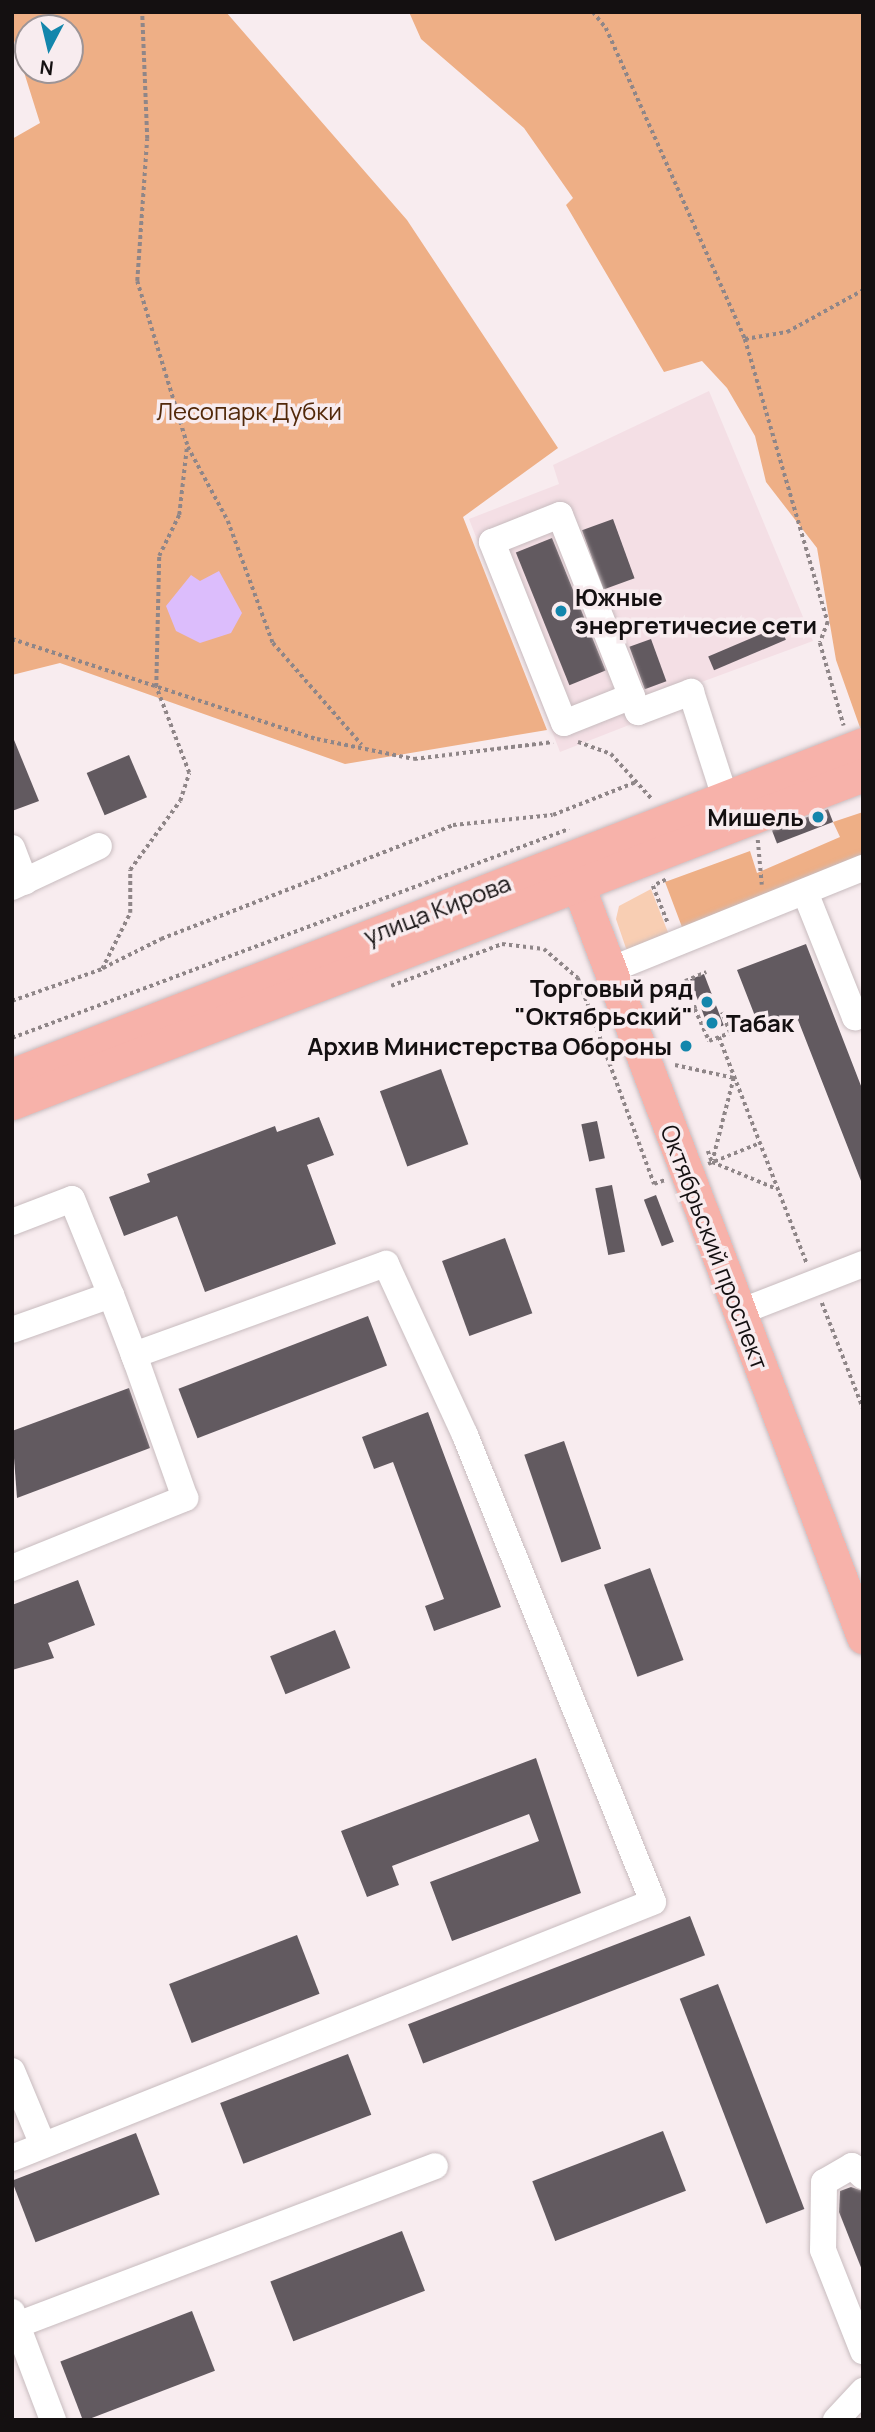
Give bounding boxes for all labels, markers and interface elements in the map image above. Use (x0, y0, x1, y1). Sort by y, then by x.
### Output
north arrow (14, 14, 84, 84)
text: N (38, 54, 55, 82)
park label: Лесопарк Дубки (156, 397, 342, 425)
place label: Южные энергетичесие сети (575, 583, 817, 639)
marker: Южные энергетичесие сети (553, 603, 569, 619)
place label: Мишель (707, 803, 804, 831)
marker: Мишель (810, 809, 826, 825)
street label: улица Кирова (359, 868, 515, 950)
place label: Торговый ряд "Октябрьский" (515, 974, 693, 1030)
marker: Торговый ряд "Октябрьский" (699, 994, 715, 1010)
place label: Табак (726, 1009, 794, 1037)
marker: Табак (704, 1015, 720, 1031)
place label: Архив Министерства Обороны (307, 1032, 672, 1060)
marker: Архив Министерства Обороны (678, 1038, 694, 1054)
street label: Октябрьский проспект (655, 1121, 775, 1373)

